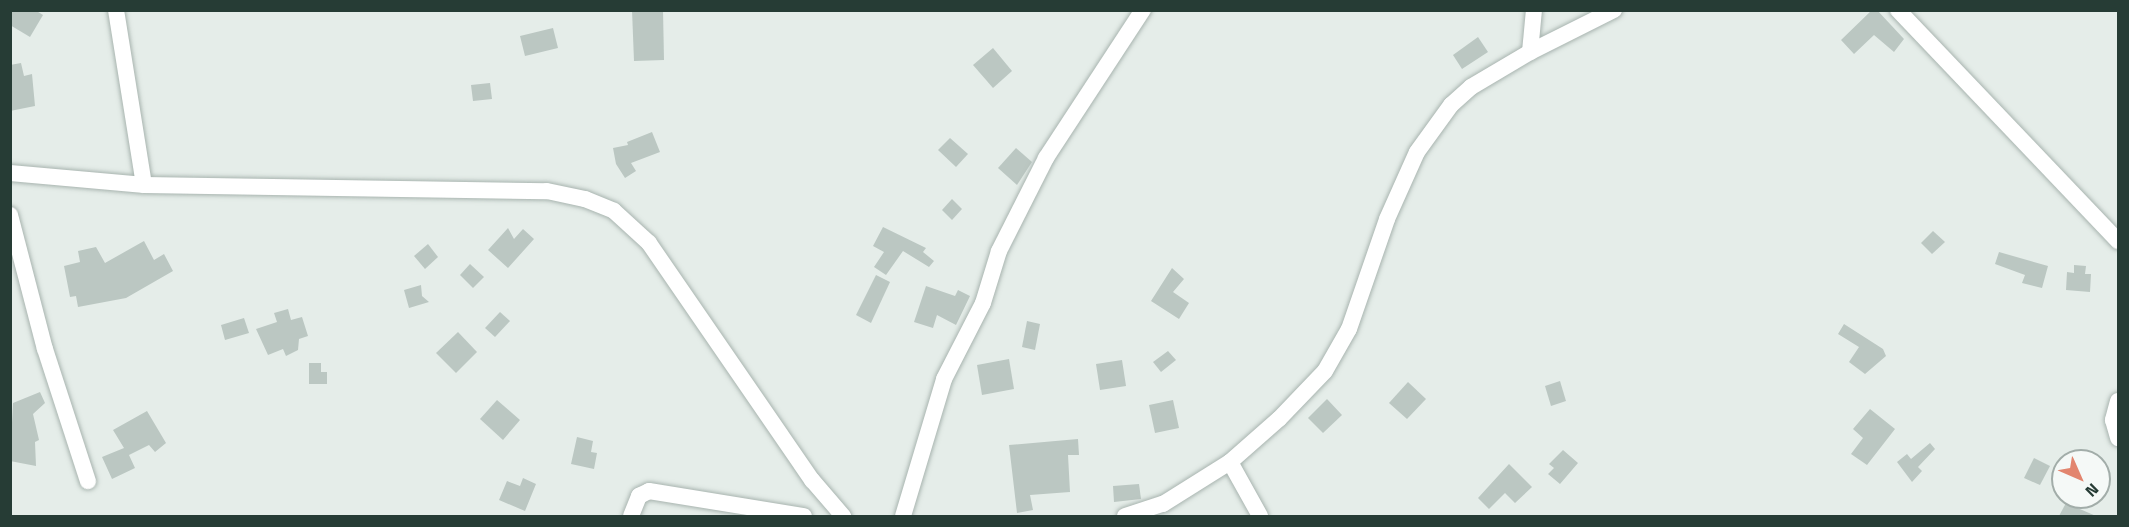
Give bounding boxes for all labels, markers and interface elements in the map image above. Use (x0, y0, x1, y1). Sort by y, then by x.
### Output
north arrow (2051, 449, 2111, 509)
text: N (2080, 478, 2105, 503)

